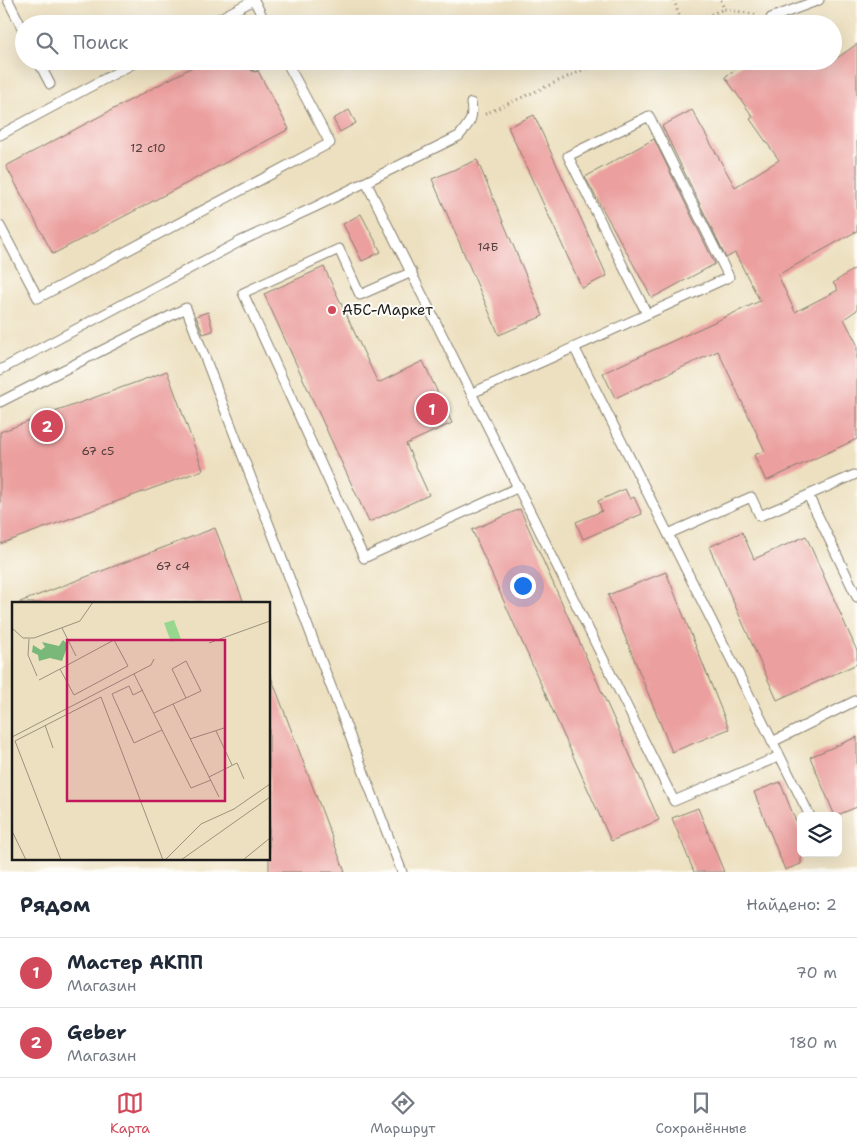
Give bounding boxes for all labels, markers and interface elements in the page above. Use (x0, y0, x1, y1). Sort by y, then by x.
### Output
search box (15, 15, 842, 70)
icon: search (33, 29, 61, 57)
text: Поиск (73, 30, 128, 55)
house number: 12 с10 (130, 140, 166, 156)
house number: 14Б (478, 239, 498, 255)
place label: АБС-Маркет (342, 300, 433, 320)
marker: АБС-Маркет (326, 304, 338, 316)
pin: 1 (416, 390, 448, 428)
pin: 2 (31, 407, 63, 445)
house number: 67 с5 (82, 443, 114, 459)
house number: 67 с4 (156, 558, 190, 574)
your location (510, 573, 536, 599)
inset map (12, 602, 270, 860)
map controls (797, 812, 842, 857)
button: layers (797, 812, 842, 857)
text: Рядом (20, 891, 90, 919)
text: Найдено: 2 (746, 894, 837, 915)
text: Мастер АКПП (67, 950, 203, 975)
text: 1 (32, 962, 40, 983)
text: 70 m (796, 962, 837, 983)
text: Магазин (67, 975, 136, 996)
text: Geber (67, 1020, 127, 1045)
text: 2 (30, 1032, 42, 1053)
text: 180 m (789, 1032, 837, 1053)
text: Магазин (67, 1045, 136, 1066)
tab: Карта (110, 1089, 150, 1137)
tab: Маршрут (370, 1089, 435, 1137)
tab: Сохранённые (656, 1089, 747, 1137)

